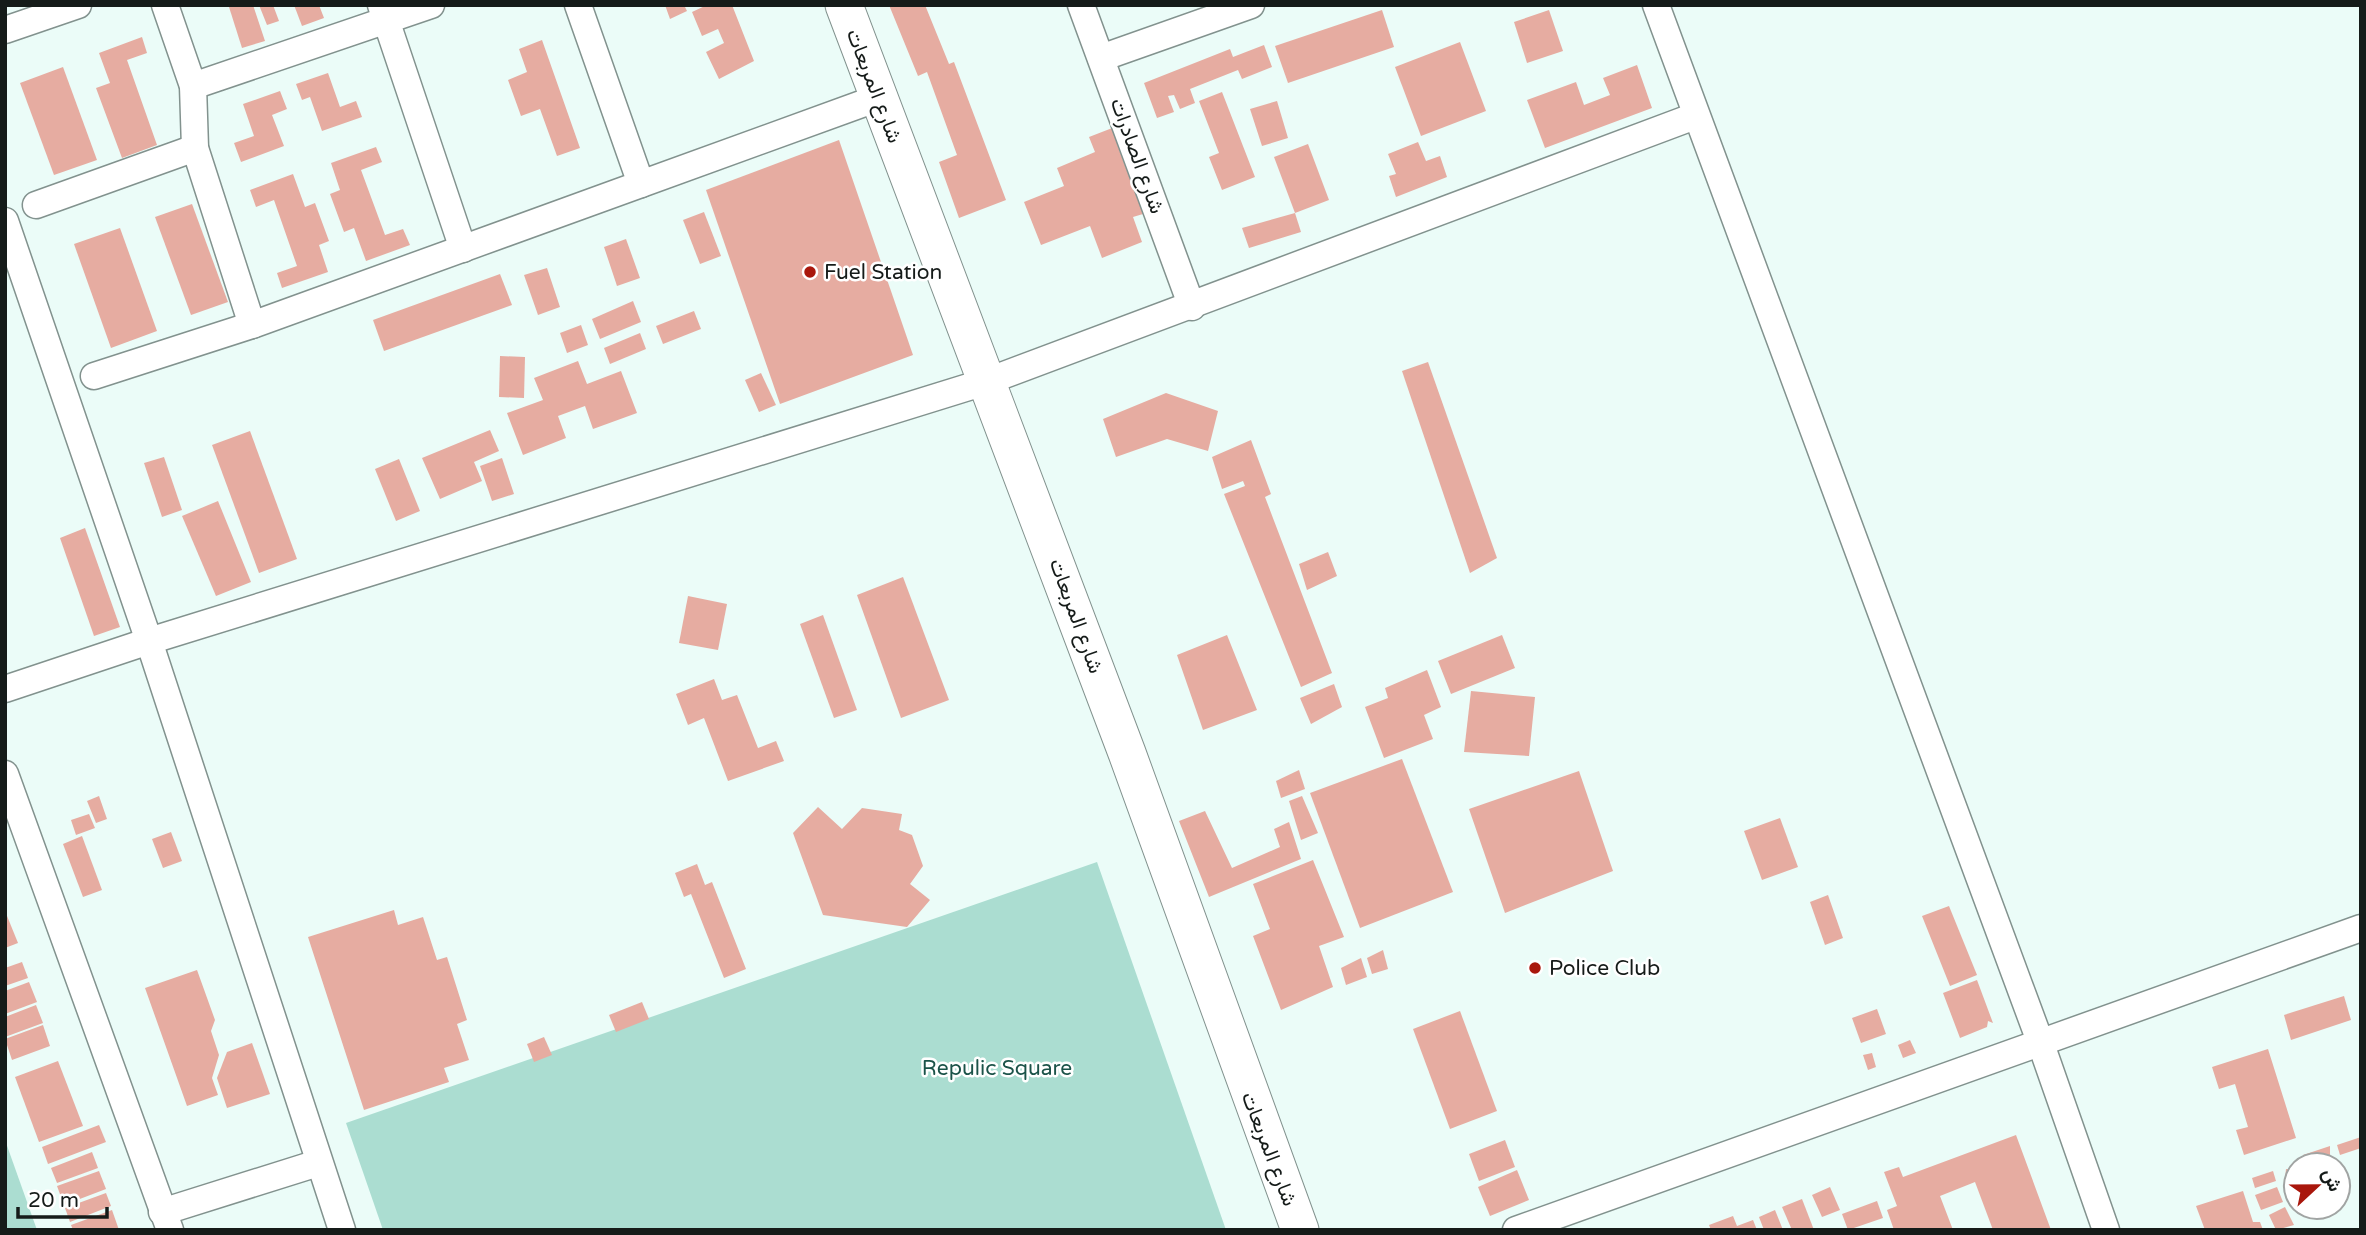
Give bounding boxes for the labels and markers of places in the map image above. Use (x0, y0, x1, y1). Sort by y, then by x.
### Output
place label: Fuel Station (824, 260, 942, 285)
marker: Fuel Station (802, 264, 818, 280)
place label: Police Club (1549, 956, 1660, 981)
marker: Police Club (1527, 960, 1543, 976)

